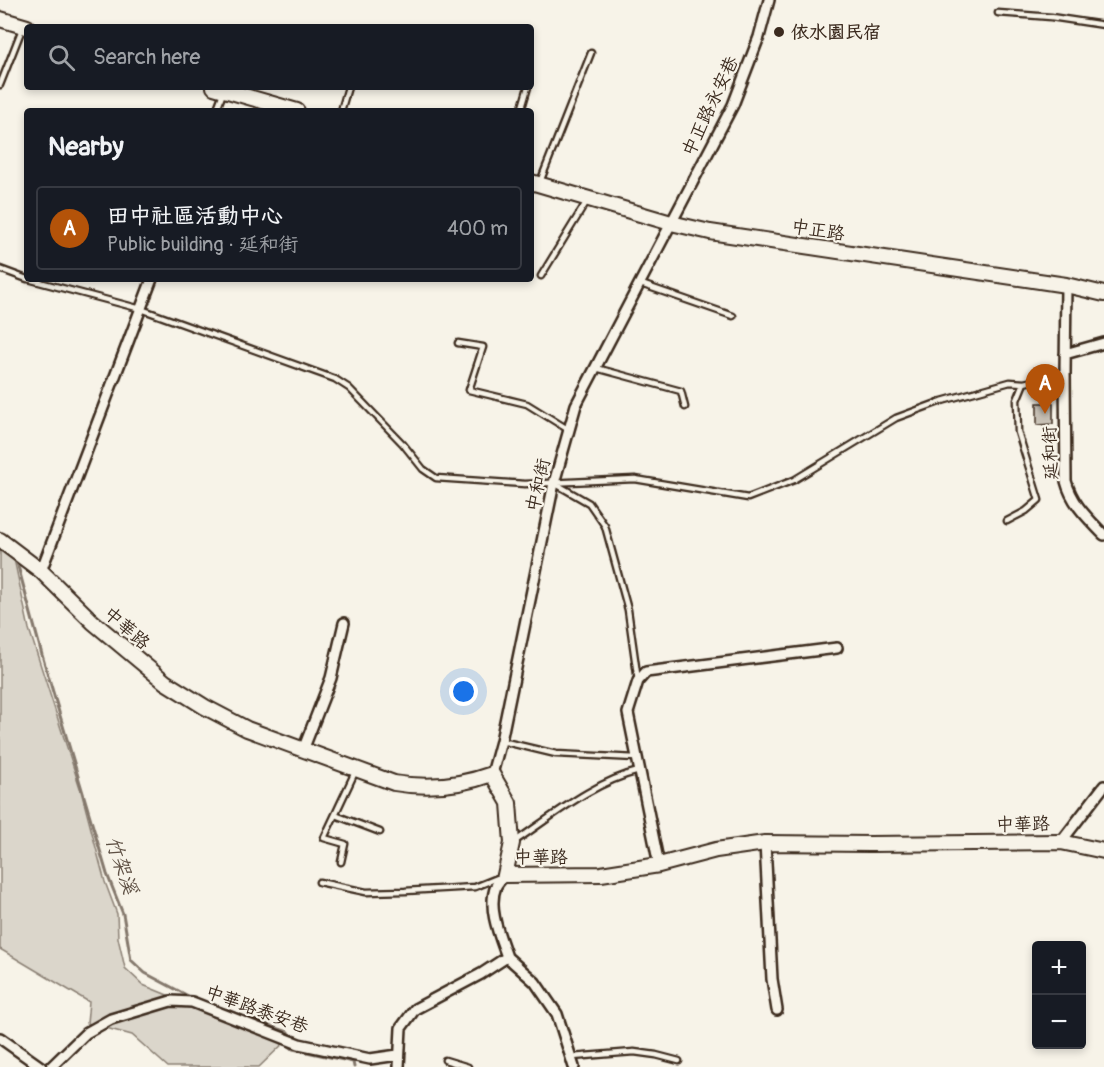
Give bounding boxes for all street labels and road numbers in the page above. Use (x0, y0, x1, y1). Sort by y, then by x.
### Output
street label: 中正路永安巷 (677, 52, 744, 160)
street label: 中正路 (789, 215, 846, 246)
street label: 延和街 (1038, 426, 1063, 480)
street label: 中和街 (521, 456, 556, 514)
street label: 中華路 (99, 602, 155, 655)
street label: 中華路 (996, 813, 1050, 836)
street label: 中華路 (514, 846, 568, 869)
street label: 中華路泰安巷 (202, 980, 312, 1039)

